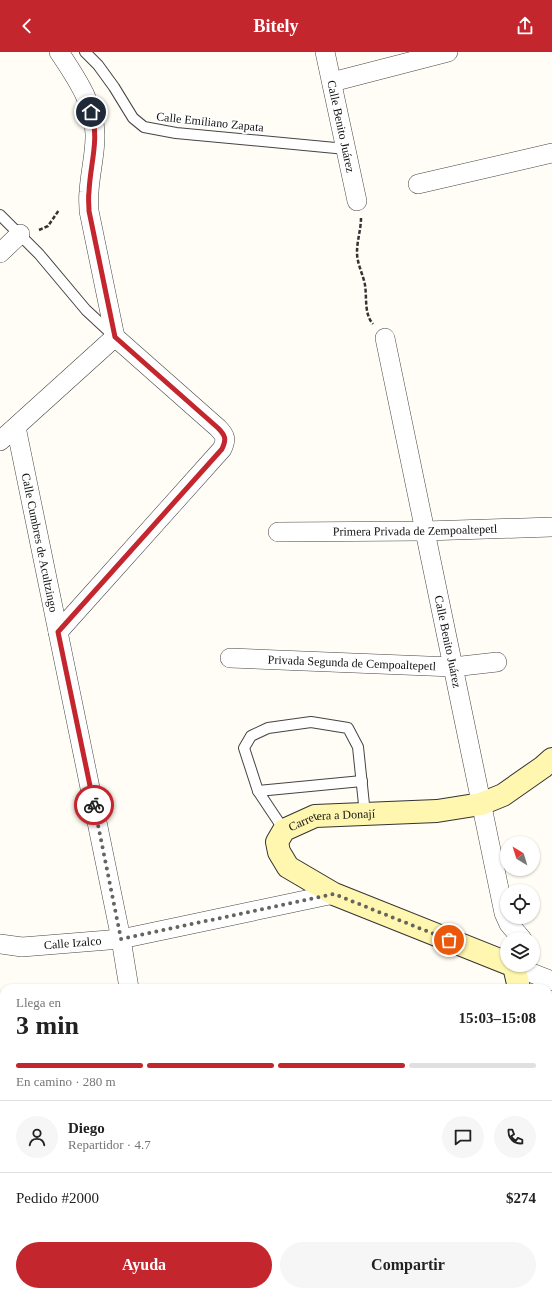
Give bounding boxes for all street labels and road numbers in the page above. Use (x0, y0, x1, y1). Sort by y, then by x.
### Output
street label: Calle Benito Juárez (324, 79, 358, 174)
street label: Calle Emiliano Zapata (156, 109, 265, 135)
street label: Calle Cumbres de Acultzingo (19, 472, 61, 613)
street label: Primera Privada de Zempoaltepetl (333, 522, 498, 539)
street label: Calle Benito Juárez (431, 594, 464, 689)
street label: Privada Segunda de Cempoaltepetl (267, 653, 437, 673)
street label: Carretera a Donají (286, 807, 376, 834)
street label: Calle Izalco (43, 934, 102, 952)

